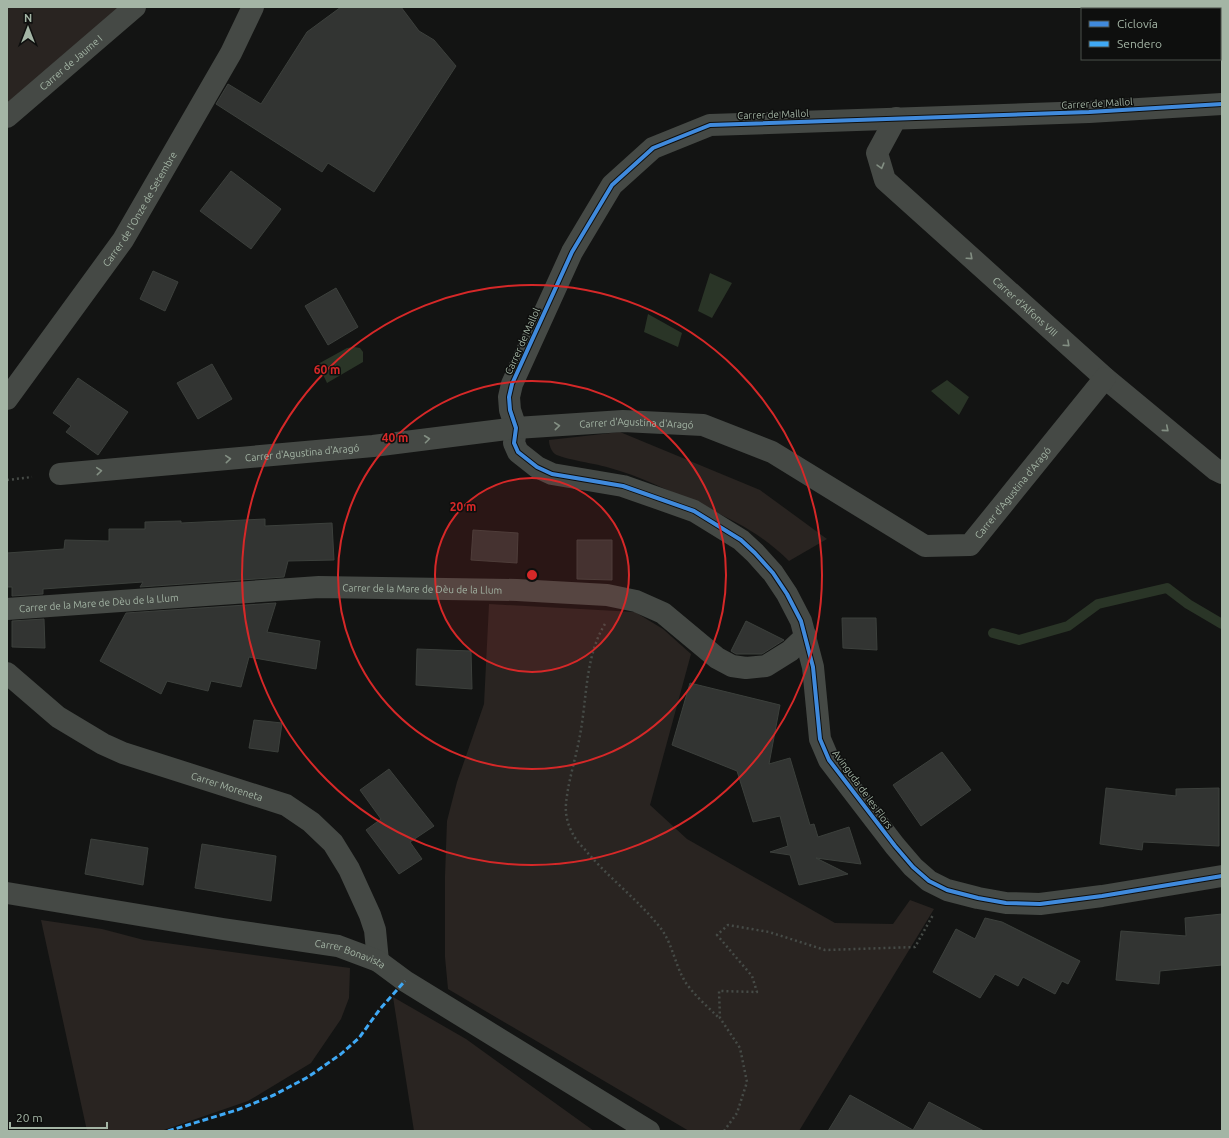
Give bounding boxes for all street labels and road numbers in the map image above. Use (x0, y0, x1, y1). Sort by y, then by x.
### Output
street label: Carrer de Jaume I (37, 33, 105, 93)
street label: Carrer de Mallol (1061, 96, 1133, 111)
street label: Carrer de Mallol (737, 108, 809, 121)
street label: Carrer de l'Onze de Setembre (101, 150, 179, 269)
street label: Carrer d'Alfons VIII (991, 275, 1060, 339)
street label: Carrer de Mallol (503, 306, 542, 376)
street label: Carrer d'Agustina d'Aragó (579, 416, 694, 431)
street label: Carrer d'Agustina d'Aragó (245, 442, 360, 463)
street label: Carrer d'Agustina d'Aragó (973, 445, 1053, 541)
street label: Carrer de la Mare de Dèu de la Llum (342, 582, 502, 596)
street label: Carrer de la Mare de Dèu de la Llum (19, 592, 179, 614)
street label: Avinguda de les Flors (830, 748, 895, 831)
street label: Carrer Moreneta (190, 770, 264, 803)
street label: Carrer Bonavista (314, 938, 388, 971)

